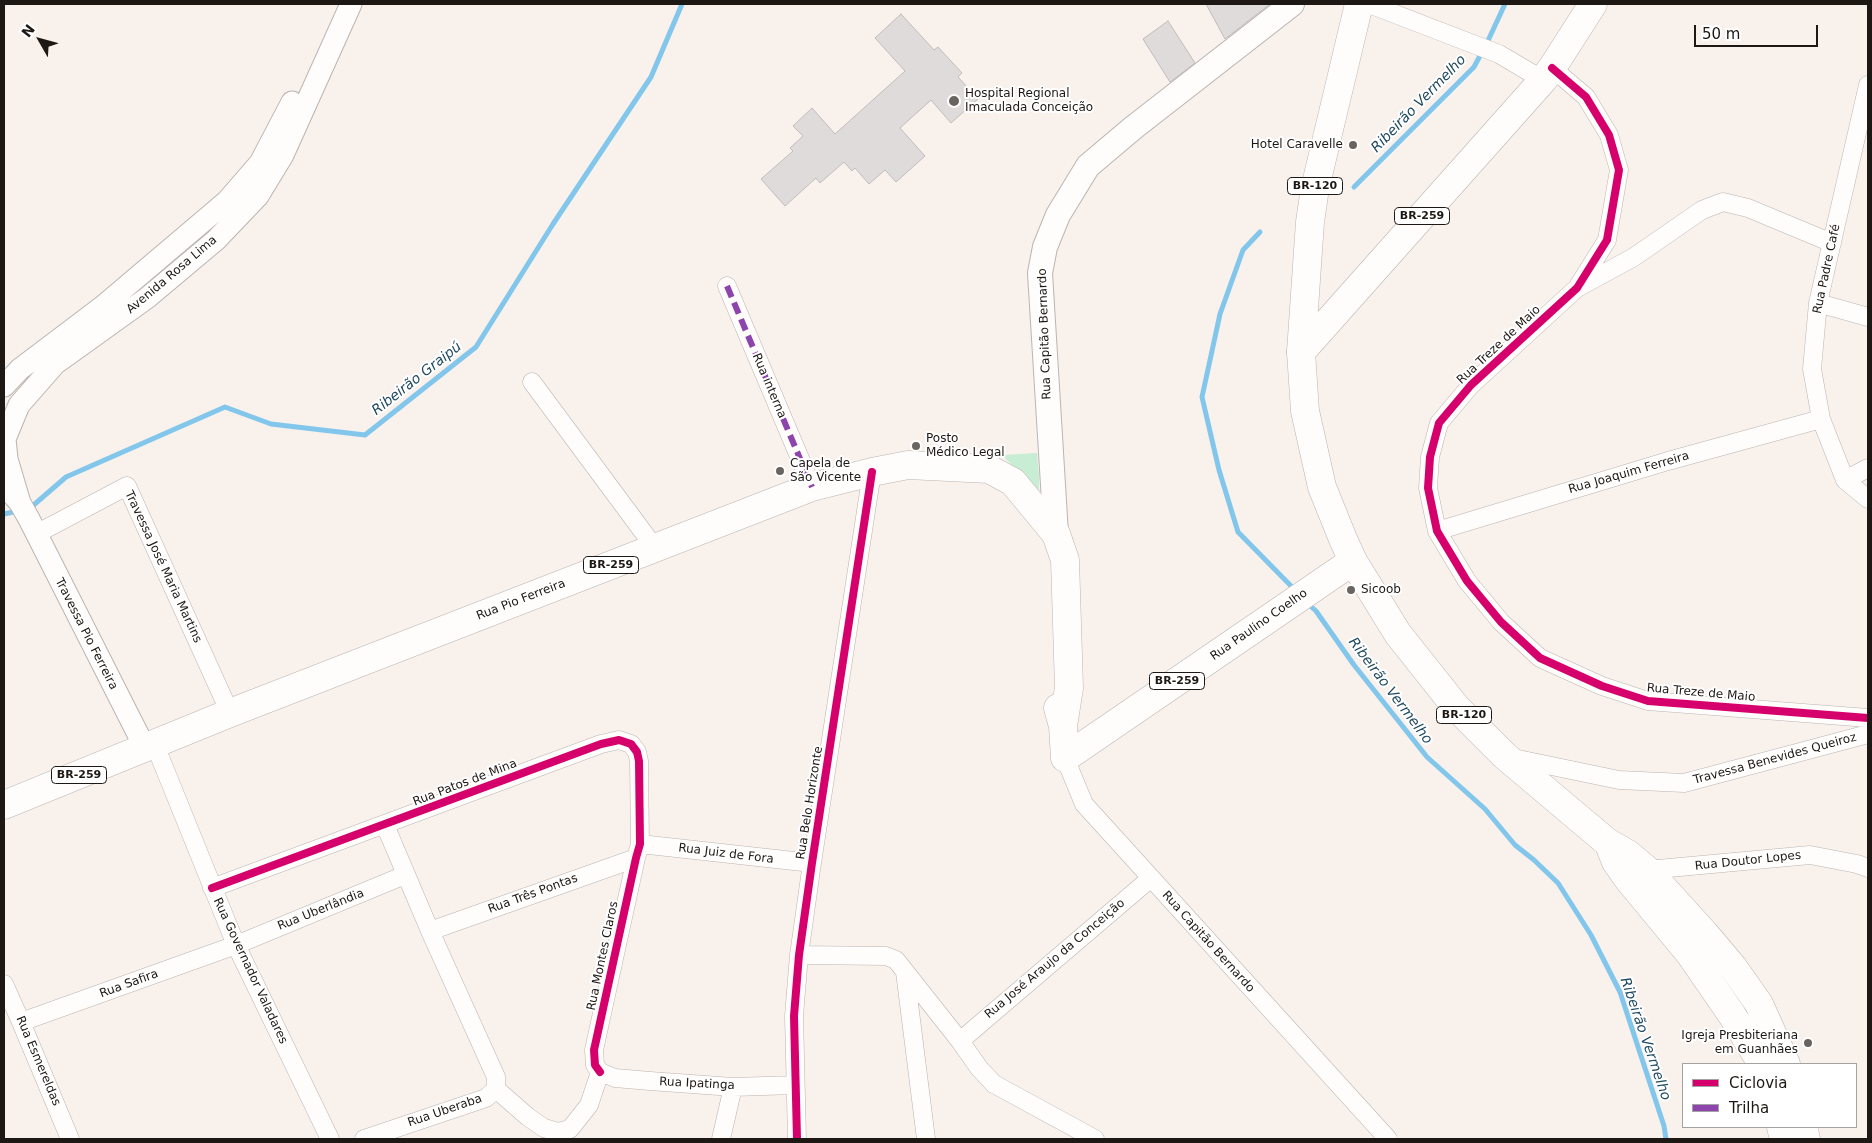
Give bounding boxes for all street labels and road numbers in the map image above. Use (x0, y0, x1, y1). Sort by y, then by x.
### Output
road number: BR-120 (1288, 178, 1342, 195)
road number: BR-259 (1394, 208, 1450, 225)
street label: Rua Padre Café (1810, 223, 1844, 315)
street label: Avenida Rosa Lima (124, 233, 220, 317)
street label: Rua Capitão Bernardo (1036, 268, 1054, 400)
street label: Rua Treze de Maio (1454, 303, 1544, 387)
street label: Rua interna (749, 351, 789, 421)
street label: Rua Joaquim Ferreira (1567, 449, 1691, 497)
street label: Travessa José Maria Martins (121, 489, 205, 645)
road number: BR-259 (584, 556, 638, 574)
street label: Travessa Pio Ferreira (52, 576, 120, 692)
street label: Rua Pio Ferreira (475, 576, 567, 624)
street label: Rua Paulino Coelho (1208, 586, 1310, 664)
road number: BR-259 (1150, 672, 1204, 689)
street label: Rua Treze de Maio (1646, 681, 1756, 705)
road number: BR-120 (1436, 706, 1492, 724)
street label: Travessa Benevides Queiroz (1692, 730, 1858, 788)
street label: Rua Belo Horizonte (794, 745, 826, 861)
street label: Rua Patos de Mina (411, 757, 519, 809)
road number: BR-259 (52, 766, 106, 784)
street label: Rua Juiz de Fora (677, 841, 775, 867)
street label: Rua Doutor Lopes (1694, 848, 1802, 874)
street label: Rua Três Pontas (486, 871, 580, 917)
street label: Rua Uberlândia (276, 886, 366, 934)
street label: Rua Capitão Bernardo (1159, 888, 1257, 996)
street label: Rua Governador Valadares (210, 896, 290, 1046)
street label: Rua José Araujo da Conceição (982, 896, 1128, 1022)
street label: Rua Montes Claros (584, 900, 622, 1012)
street label: Rua Safira (98, 967, 160, 1001)
street label: Rua Esmereldas (13, 1014, 63, 1108)
street label: Rua Ipatinga (659, 1075, 735, 1093)
street label: Rua Uberaba (406, 1092, 484, 1130)

